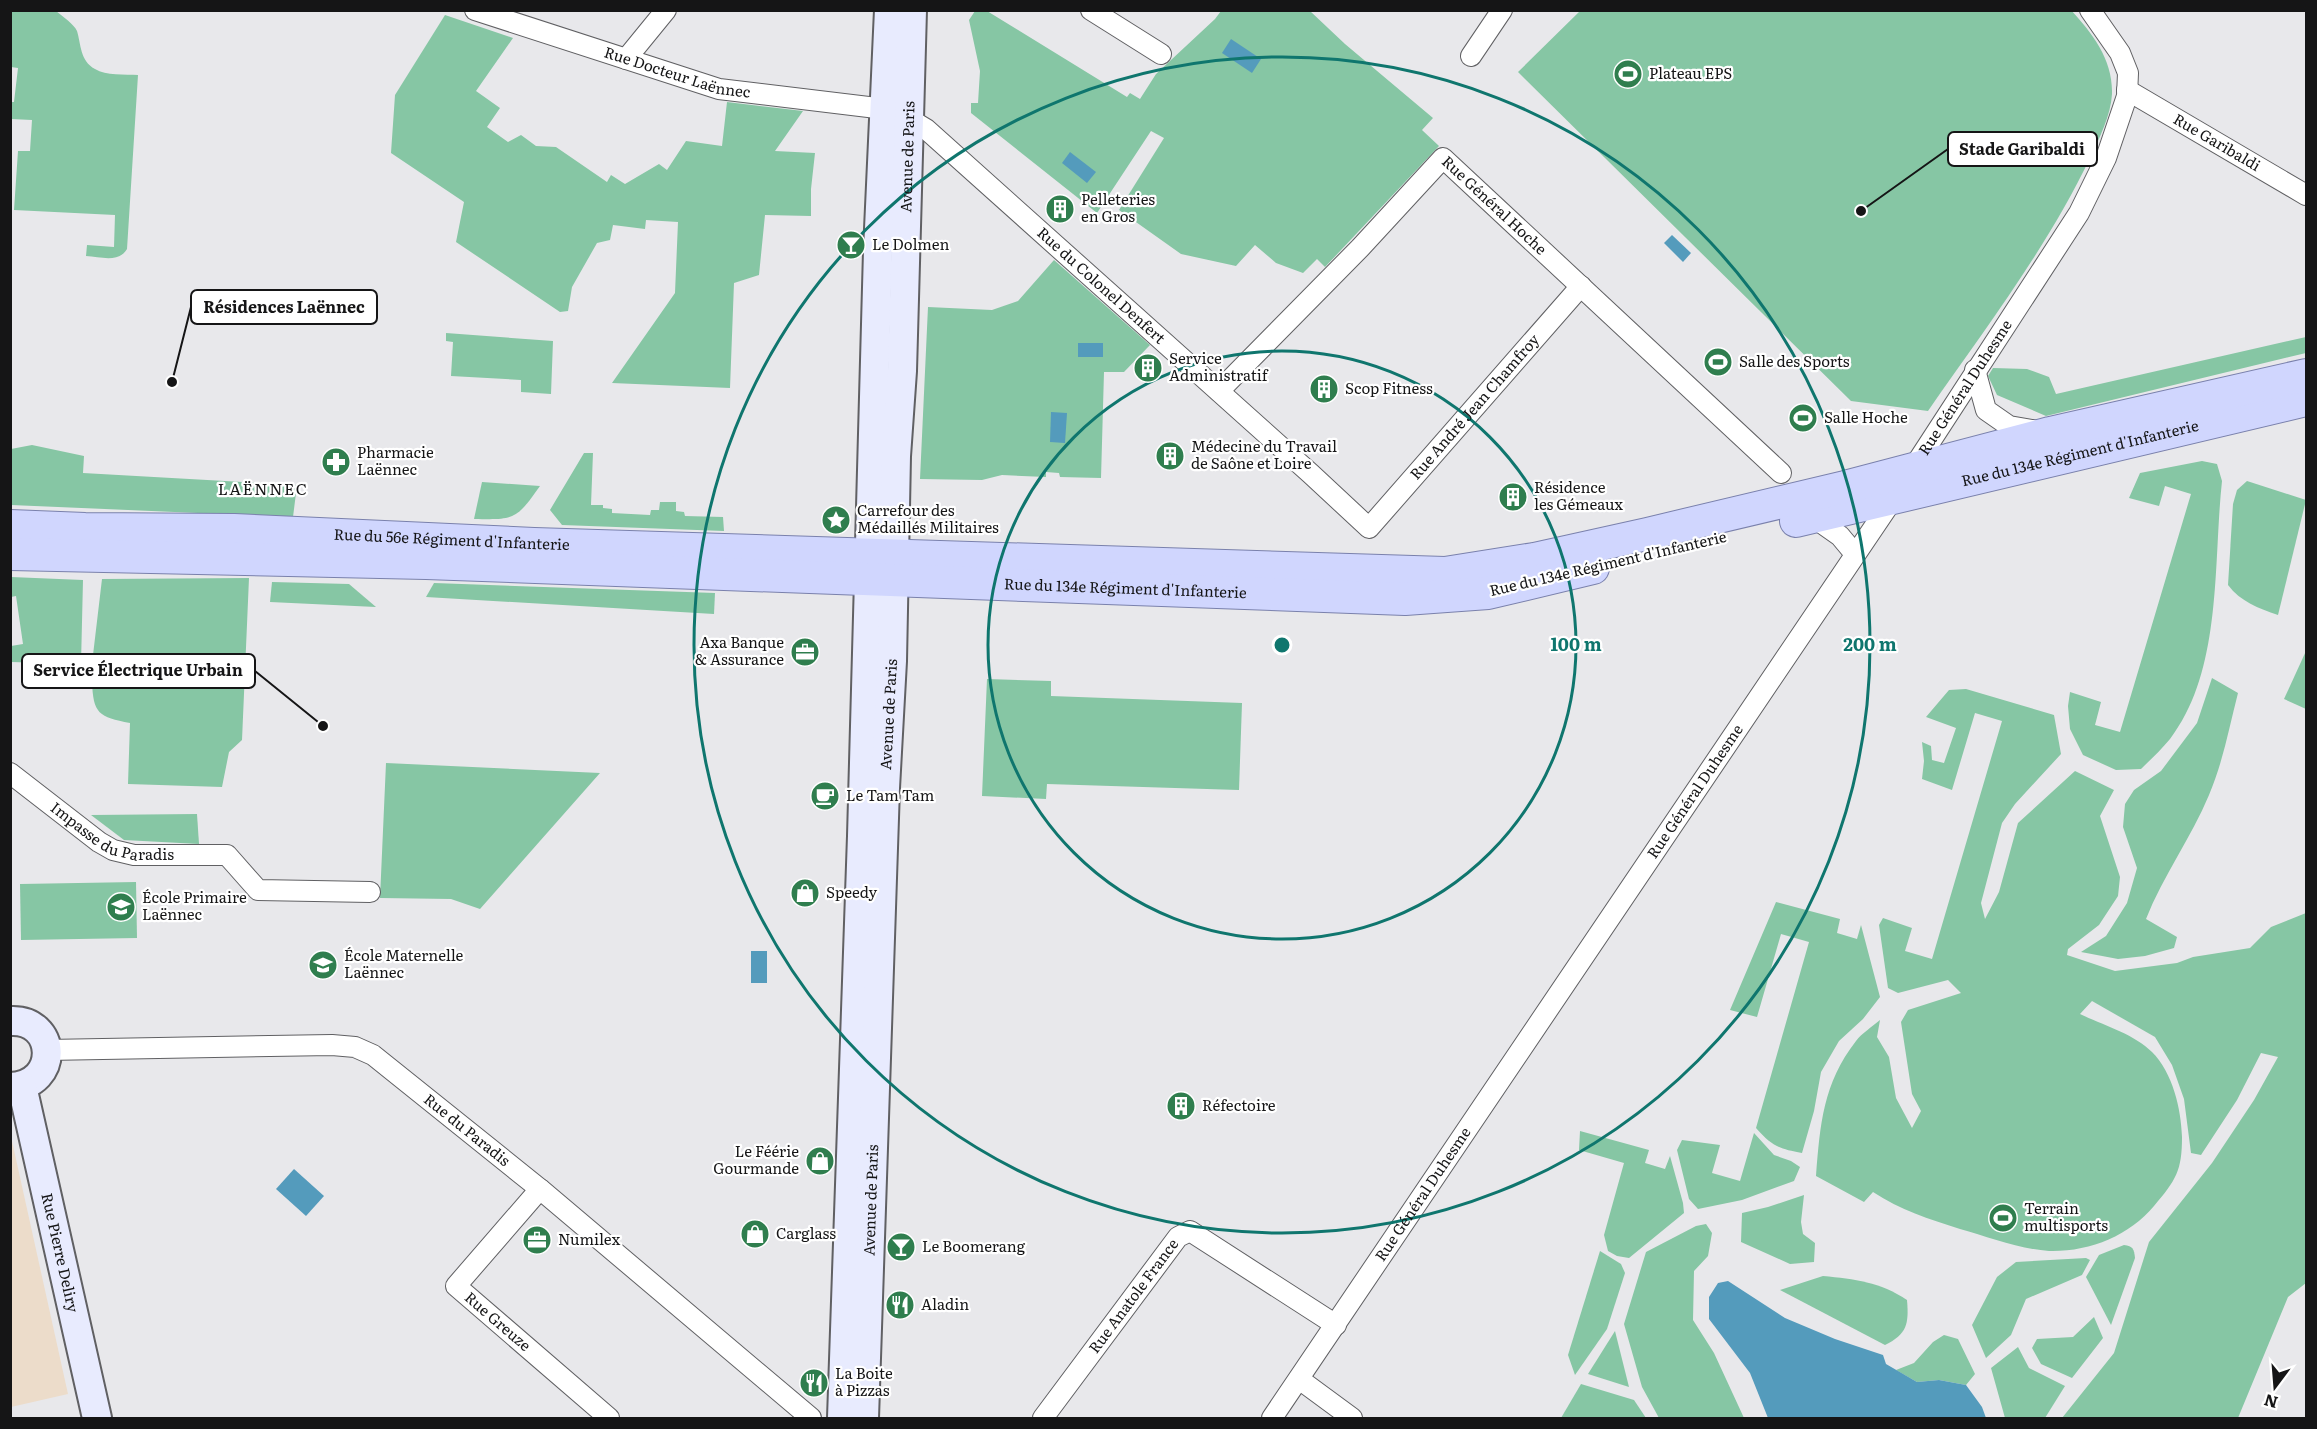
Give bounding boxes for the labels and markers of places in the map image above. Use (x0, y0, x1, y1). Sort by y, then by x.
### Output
sports icon: Plateau EPS (1612, 58, 1644, 90)
place label: Plateau EPS (1649, 61, 1732, 84)
callout: Stade Garibaldi (1948, 132, 2097, 166)
place label: Pelleteries en Gros (1081, 187, 1155, 227)
building icon: Pelleteries en Gros (1044, 193, 1076, 225)
bar icon: Le Dolmen (835, 229, 867, 261)
place label: Le Dolmen (872, 232, 949, 255)
callout: Résidences Laënnec (191, 290, 377, 324)
place label: Service Administratif (1169, 346, 1269, 386)
sports icon: Salle des Sports (1702, 346, 1734, 378)
place label: Salle des Sports (1739, 349, 1850, 372)
building icon: Service Administratif (1132, 352, 1164, 384)
building icon: Scop Fitness (1308, 373, 1340, 405)
place label: Scop Fitness (1345, 376, 1433, 399)
sports icon: Salle Hoche (1787, 402, 1819, 434)
place label: Salle Hoche (1824, 405, 1908, 428)
place label: Médecine du Travail de Saône et Loire (1191, 434, 1337, 474)
place label: Pharmacie Laënnec (357, 440, 434, 480)
building icon: Médecine du Travail de Saône et Loire (1154, 440, 1186, 472)
pharmacy icon: Pharmacie Laënnec (320, 446, 352, 478)
place label: Résidence les Gémeaux (1534, 475, 1624, 515)
building icon: Résidence les Gémeaux (1497, 481, 1529, 513)
place label: Carrefour des Médaillés Militaires (857, 498, 999, 538)
place icon: Carrefour des Médaillés Militaires (820, 504, 852, 536)
place label: Axa Banque & Assurance (695, 630, 784, 670)
centre of rings (1272, 635, 1292, 655)
office icon: Axa Banque & Assurance (789, 636, 821, 668)
callout: Service Électrique Urbain (22, 654, 255, 688)
cafe icon: Le Tam Tam (809, 780, 841, 812)
place label: Le Tam Tam (846, 783, 935, 806)
shop icon: Speedy (789, 877, 821, 909)
place label: Speedy (826, 880, 877, 903)
place label: École Primaire Laënnec (142, 885, 247, 925)
school or university icon: École Primaire Laënnec (105, 891, 137, 923)
place label: École Maternelle Laënnec (344, 943, 464, 983)
school or university icon: École Maternelle Laënnec (307, 949, 339, 981)
building icon: Réfectoire (1165, 1090, 1197, 1122)
place label: Réfectoire (1202, 1093, 1276, 1116)
place label: Le Féérie Gourmande (713, 1139, 799, 1179)
shop icon: Le Féérie Gourmande (804, 1145, 836, 1177)
place label: Terrain multisports (2024, 1196, 2108, 1236)
sports icon: Terrain multisports (1987, 1202, 2019, 1234)
shop icon: Carglass (739, 1218, 771, 1250)
place label: Carglass (776, 1221, 836, 1244)
office icon: Numilex (521, 1224, 553, 1256)
place label: Numilex (558, 1227, 621, 1250)
bar icon: Le Boomerang (885, 1231, 917, 1263)
place label: Le Boomerang (922, 1234, 1026, 1257)
restaurant icon: Aladin (884, 1289, 916, 1321)
place label: Aladin (921, 1292, 969, 1315)
place label: La Boite à Pizzas (835, 1361, 893, 1401)
restaurant icon: La Boite à Pizzas (798, 1367, 830, 1399)

